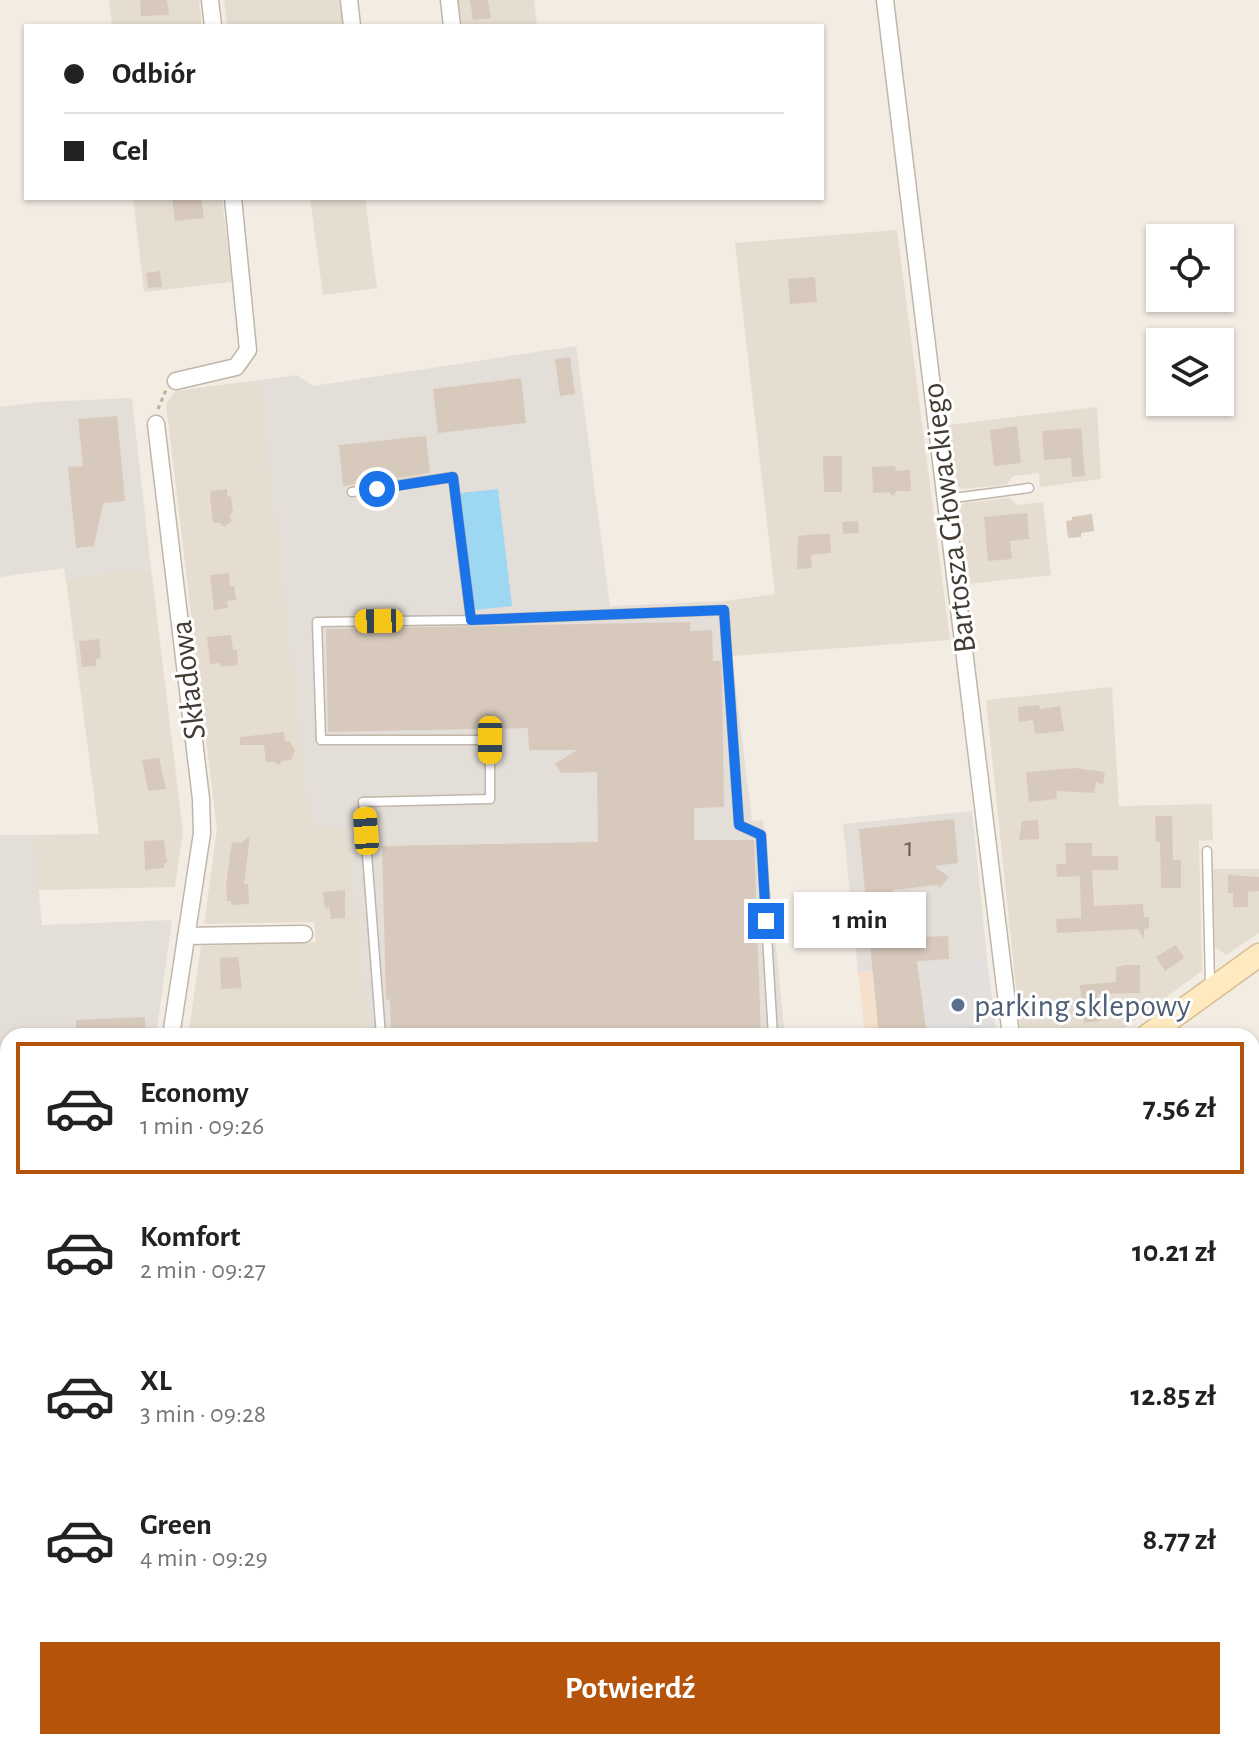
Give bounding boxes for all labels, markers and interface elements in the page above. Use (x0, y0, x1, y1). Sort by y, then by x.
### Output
text: Odbiór (112, 59, 196, 89)
text: Cel (112, 136, 149, 166)
map controls (1146, 224, 1234, 416)
button: locate (1146, 224, 1234, 312)
button: layers (1146, 328, 1234, 416)
street label: Bartosza Głowackiego (917, 381, 981, 655)
route start (359, 471, 395, 507)
car (355, 609, 403, 633)
street label: Składowa (165, 618, 211, 741)
car (478, 716, 502, 764)
car (352, 806, 380, 856)
house number: 1 (904, 834, 914, 862)
callout: 1 min (794, 893, 926, 949)
route end (748, 903, 784, 939)
text: 1 min (833, 907, 887, 933)
place label: parking sklepowy (974, 990, 1191, 1022)
marker: parking sklepowy (949, 996, 967, 1014)
icon: car (44, 1072, 116, 1144)
text: Economy (140, 1078, 249, 1108)
text: 7.56 zł (1143, 1093, 1216, 1123)
text: 1 min · 09:26 (140, 1113, 264, 1139)
icon: car (44, 1216, 116, 1288)
text: Komfort (140, 1222, 240, 1252)
text: 10.21 zł (1132, 1237, 1216, 1267)
text: 2 min · 09:27 (140, 1257, 266, 1283)
icon: car (44, 1360, 116, 1432)
text: XL (140, 1366, 172, 1396)
text: 12.85 zł (1131, 1381, 1216, 1411)
text: 3 min · 09:28 (140, 1401, 266, 1427)
icon: car (44, 1504, 116, 1576)
text: Green (140, 1510, 212, 1540)
text: 8.77 zł (1143, 1525, 1216, 1555)
text: 4 min · 09:29 (140, 1545, 268, 1571)
button: Potwierdź (40, 1642, 1220, 1734)

